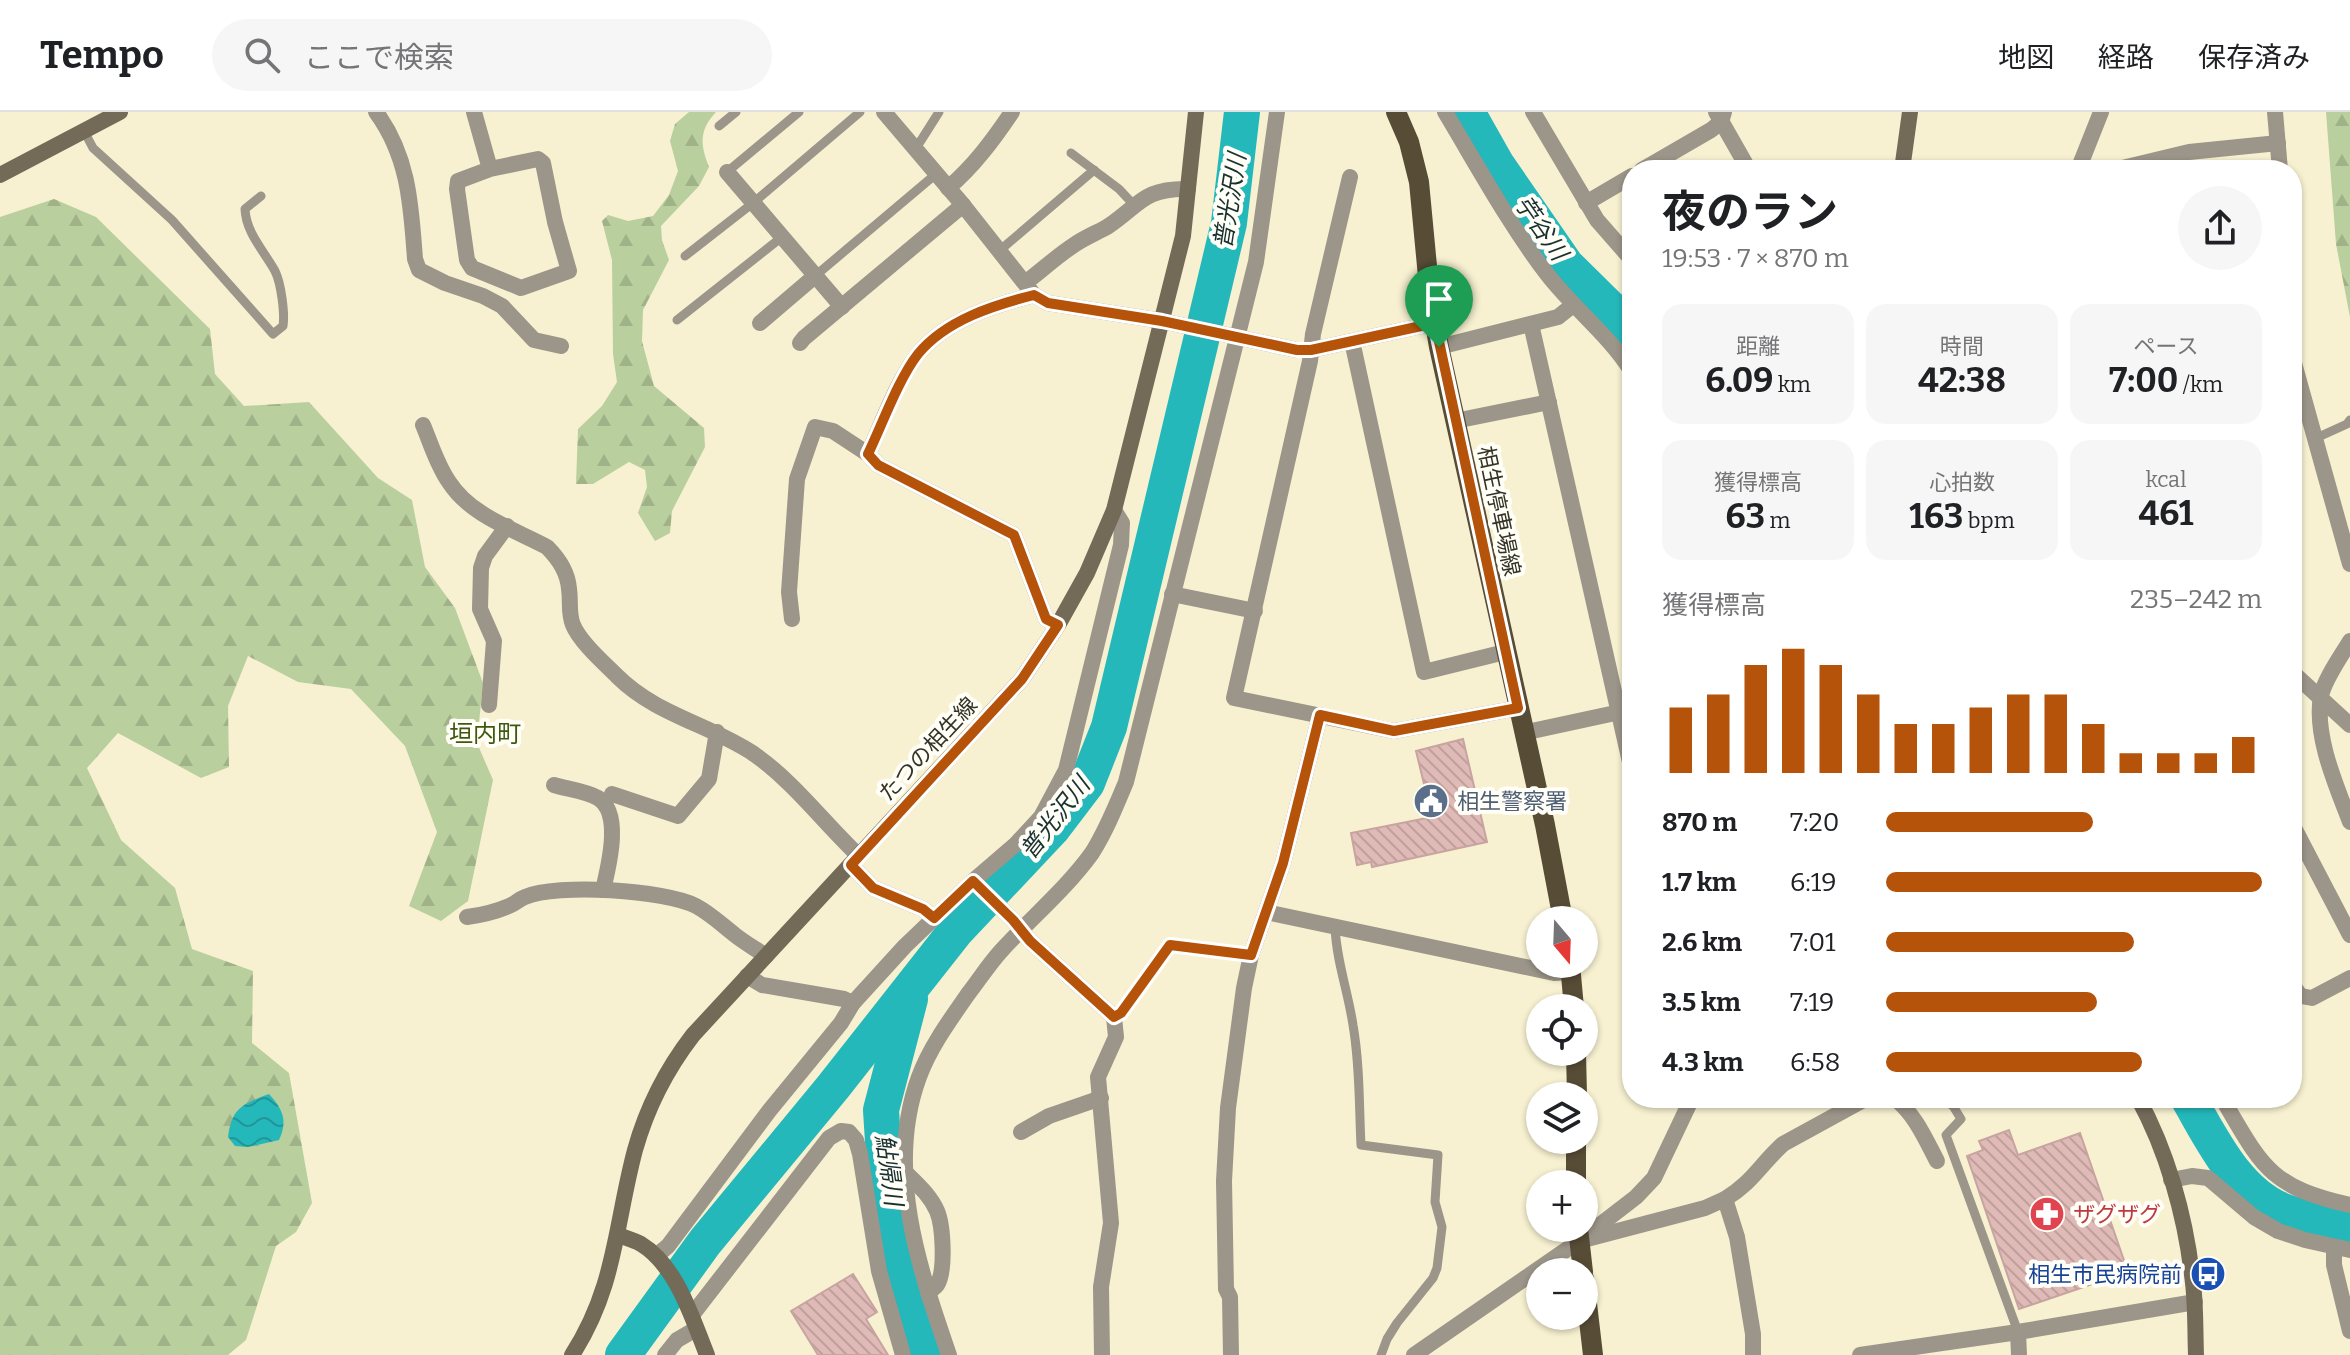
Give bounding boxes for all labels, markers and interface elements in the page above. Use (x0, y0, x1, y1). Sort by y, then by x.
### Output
search box (212, 19, 772, 91)
text: Tempo (40, 32, 164, 78)
icon: search (240, 33, 284, 77)
text: ここで検索 (304, 40, 454, 76)
text: 地図 (1998, 41, 2054, 74)
text: 経路 (2098, 41, 2154, 74)
text: 保存済み (2198, 41, 2310, 74)
water label: 普光沢川 (1209, 148, 1252, 251)
text: 夜のラン (1662, 186, 1838, 239)
button: share (2178, 186, 2262, 270)
water label: 苧谷川 (1509, 190, 1575, 268)
text: 19:53 · 7 × 870 m (1662, 243, 1849, 274)
pin (1405, 265, 1473, 347)
icon: arrive (1417, 277, 1461, 321)
text: 距離 (1736, 333, 1780, 360)
text: 時間 (1940, 333, 1984, 360)
text: ペース (2134, 333, 2198, 360)
text: 6.09 (1705, 360, 1773, 401)
text: 42:38 (1918, 360, 2006, 401)
text: 7:00 (2109, 360, 2178, 401)
text: km (1773, 371, 1811, 398)
text: /km (2178, 371, 2223, 398)
street label: 相生停車場線 (1472, 444, 1526, 578)
text: kcal (2146, 466, 2186, 493)
text: 獲得標高 (1714, 469, 1802, 496)
text: 心拍数 (1929, 469, 1995, 496)
text: 461 (2138, 493, 2194, 534)
text: 63 (1726, 496, 1765, 537)
text: 163 (1909, 496, 1963, 537)
text: m (1765, 507, 1790, 534)
text: bpm (1963, 507, 2015, 534)
text: 235–242 m (2130, 584, 2262, 615)
text: 獲得標高 (1662, 590, 1766, 621)
street label: たつの相生線 (873, 692, 983, 806)
district label: 垣内町 (449, 720, 521, 748)
water label: 普光沢川 (1014, 769, 1097, 864)
public building icon: 相生警察署 (1412, 782, 1450, 820)
place label: 相生警察署 (1457, 788, 1567, 815)
text: 870 m (1662, 807, 1737, 838)
text: 7:20 (1790, 807, 1839, 838)
text: 1.7 km (1662, 867, 1737, 898)
text: 6:19 (1790, 867, 1837, 898)
north arrow (1526, 906, 1598, 978)
map controls (1526, 906, 1598, 1330)
text: 2.6 km (1662, 927, 1742, 958)
text: 7:01 (1790, 927, 1836, 958)
text: 3.5 km (1662, 987, 1741, 1018)
text: 7:19 (1790, 987, 1834, 1018)
button: locate (1526, 994, 1598, 1066)
text: 4.3 km (1662, 1047, 1743, 1078)
text: 6:58 (1790, 1047, 1840, 1078)
button: layers (1526, 1082, 1598, 1154)
water label: 鮎帰川 (870, 1132, 908, 1211)
button: + (1526, 1170, 1598, 1242)
pharmacy icon: ザグザグ (2028, 1195, 2066, 1233)
place label: ザグザグ (2073, 1201, 2161, 1228)
bus stop icon: 相生市民病院前 (2189, 1255, 2227, 1293)
button: − (1526, 1258, 1598, 1330)
place label: 相生市民病院前 (2028, 1261, 2182, 1288)

